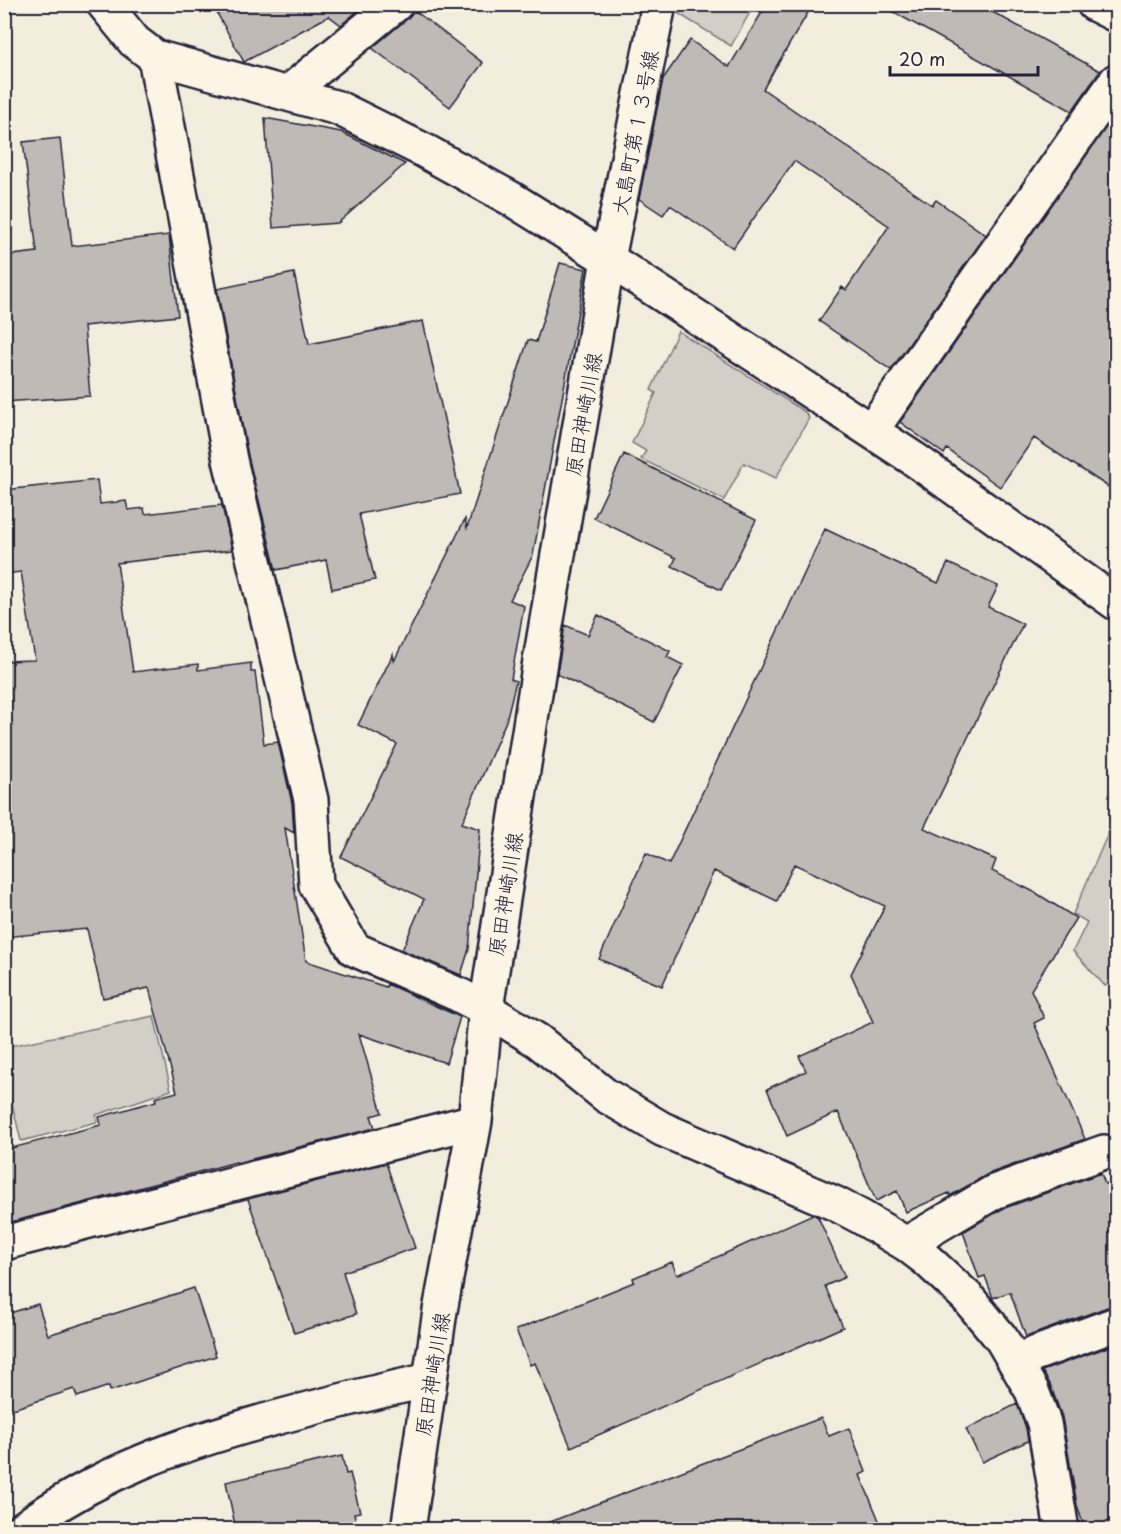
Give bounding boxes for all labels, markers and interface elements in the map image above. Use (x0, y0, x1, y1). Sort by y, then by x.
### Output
scale bar (890, 39, 1038, 77)
text: 20 m (899, 45, 945, 72)
street label: 大島町第１３号線 (602, 46, 666, 218)
street label: 原田神崎川線 (555, 349, 609, 479)
street label: 原田神崎川線 (478, 829, 530, 959)
street label: 原田神崎川線 (405, 1309, 457, 1439)

